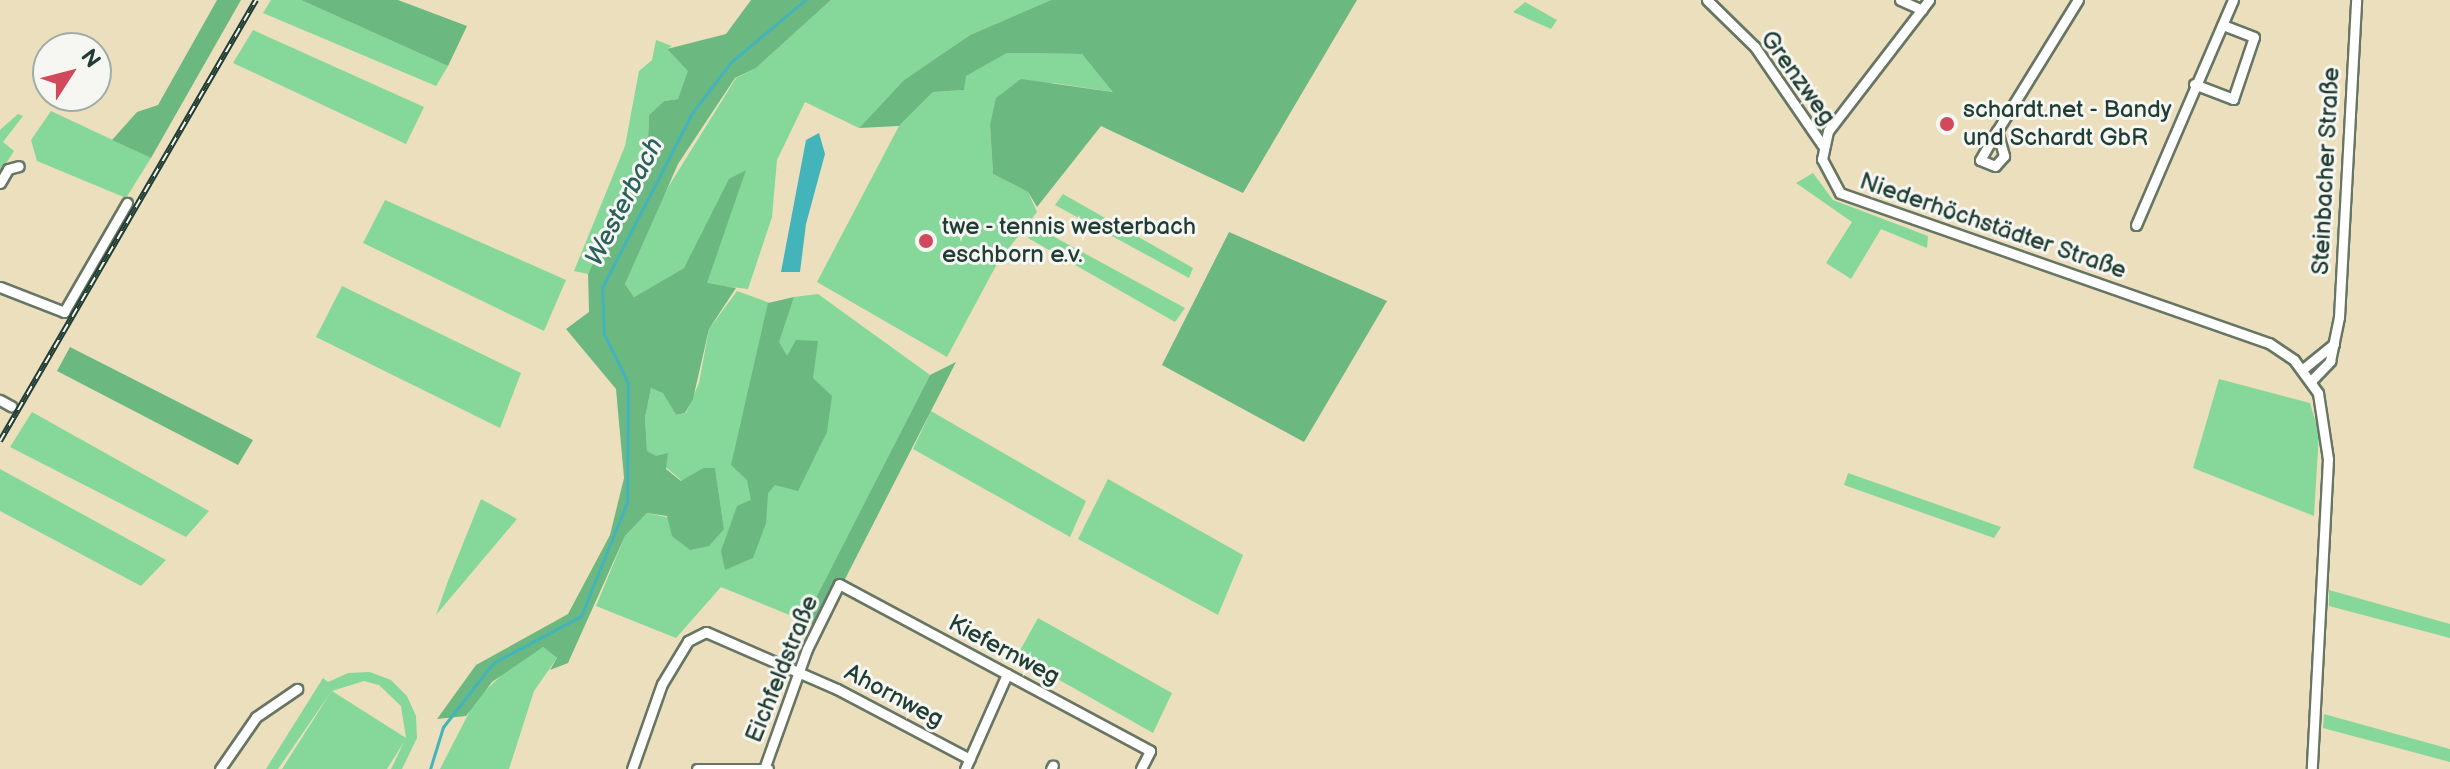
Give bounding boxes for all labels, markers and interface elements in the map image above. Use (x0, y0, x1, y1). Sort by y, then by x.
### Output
street label: Grenzweg (1754, 25, 1842, 131)
north arrow (32, 32, 112, 112)
text: N (74, 44, 106, 73)
street label: Steinbacher Straße (2306, 66, 2346, 276)
place label: schardt.net - Bandy und Schardt GbR (1963, 96, 2174, 152)
marker: schardt.net - Bandy und Schardt GbR (1938, 115, 1956, 133)
water label: Westerbach (579, 133, 671, 271)
street label: Niederhöchstädter Straße (1856, 167, 2130, 285)
place label: twe - tennis westerbach eschborn e.v. (942, 213, 1198, 269)
marker: twe - tennis westerbach eschborn e.v. (917, 232, 935, 250)
street label: Eichfeldstraße (739, 591, 825, 747)
street label: Kiefernweg (943, 609, 1065, 691)
street label: Ahornweg (840, 658, 948, 734)

